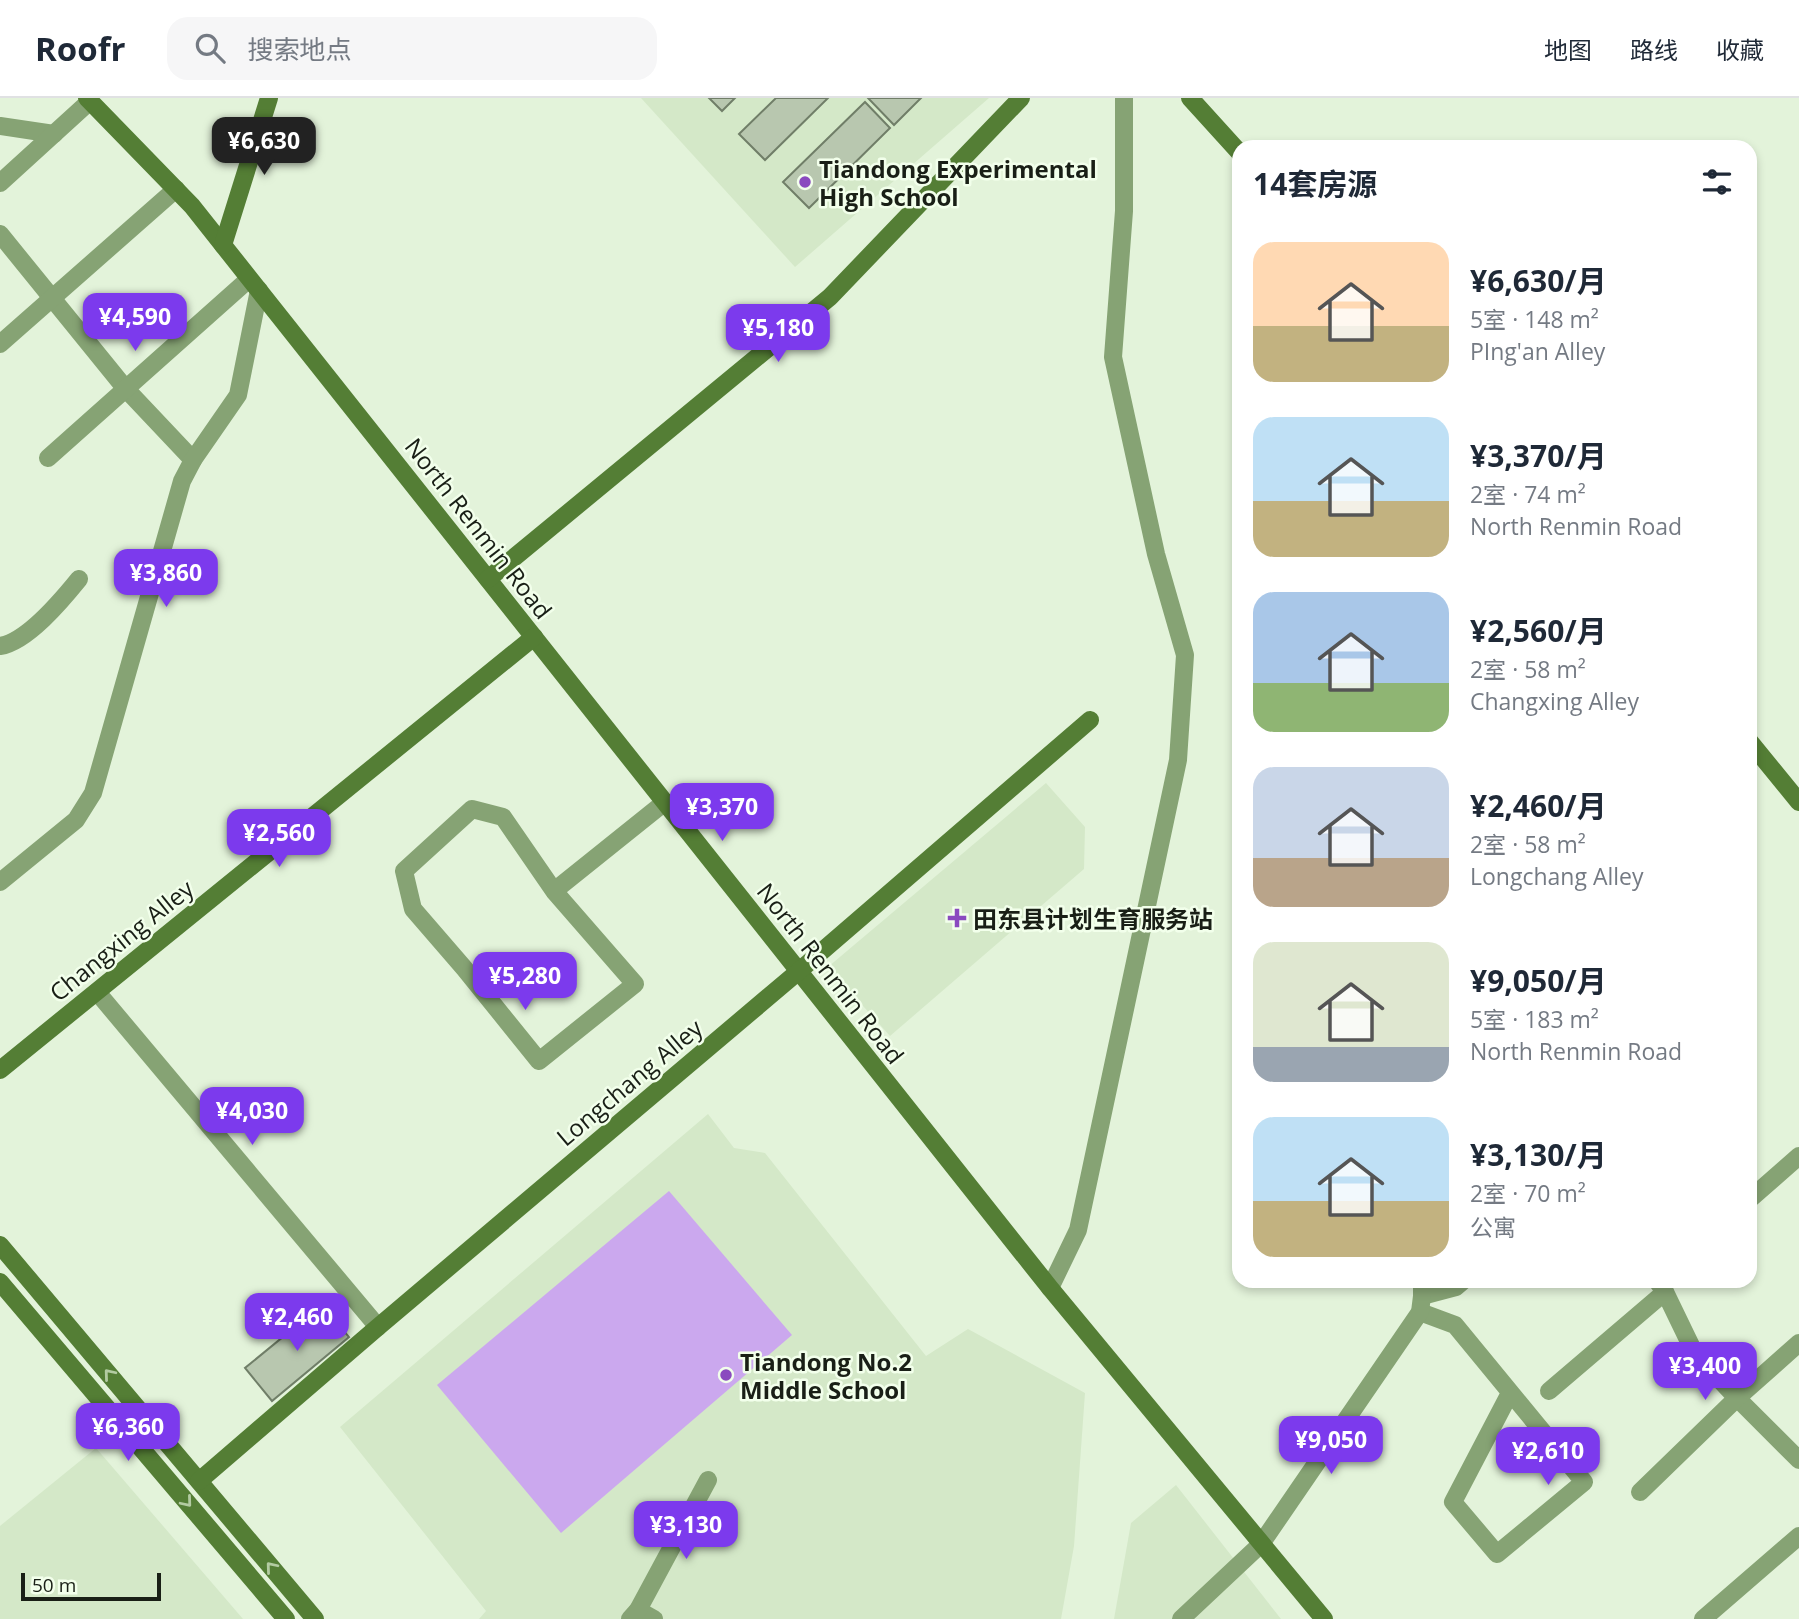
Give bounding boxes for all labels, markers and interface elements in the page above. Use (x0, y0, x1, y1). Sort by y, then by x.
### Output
search box (167, 17, 657, 80)
text: Roofr (35, 26, 125, 71)
icon: search (191, 29, 229, 67)
text: 搜索地点 (247, 31, 351, 67)
text: 地图 (1544, 33, 1592, 66)
text: 路线 (1630, 33, 1678, 66)
text: 收藏 (1716, 33, 1764, 66)
pin: ¥6,630 (207, 118, 321, 177)
text: ¥6,630 (228, 124, 300, 156)
place label: Tiandong Experimental High School (819, 152, 1097, 213)
text: 14套房源 (1253, 163, 1377, 204)
icon: filters (1698, 163, 1736, 201)
marker: Tiandong Experimental High School (797, 174, 813, 190)
text: ¥6,630/月 (1470, 260, 1607, 301)
icon: home (1309, 270, 1393, 354)
pin: ¥4,590 (78, 294, 192, 353)
text: ¥4,590 (99, 300, 171, 332)
text: 5室 · 148 m² (1470, 303, 1599, 335)
pin: ¥5,180 (721, 304, 835, 364)
text: ¥5,180 (742, 311, 814, 343)
text: PIng'an Alley (1470, 335, 1605, 367)
street label: North Renmin Road (398, 431, 560, 625)
text: ¥3,370/月 (1470, 435, 1607, 476)
icon: home (1309, 445, 1393, 529)
text: 2室 · 74 m² (1470, 478, 1586, 510)
text: North Renmin Road (1470, 510, 1682, 542)
pin: ¥3,860 (109, 550, 223, 609)
text: ¥3,860 (130, 556, 202, 588)
text: ¥2,560/月 (1470, 610, 1607, 651)
icon: home (1309, 620, 1393, 704)
text: 2室 · 58 m² (1470, 653, 1586, 685)
text: Changxing Alley (1470, 685, 1639, 717)
pin: ¥3,370 (665, 784, 779, 843)
text: ¥2,460/月 (1470, 785, 1607, 826)
text: ¥3,370 (686, 790, 758, 822)
icon: home (1309, 795, 1393, 879)
pin: ¥2,560 (222, 810, 336, 869)
text: ¥2,560 (243, 816, 315, 848)
text: 2室 · 58 m² (1470, 828, 1586, 860)
text: Longchang Alley (1470, 860, 1644, 892)
street label: Changxing Alley (42, 871, 201, 1008)
street label: North Renmin Road (750, 876, 912, 1070)
place label: 田东县计划生育服务站 (973, 902, 1213, 935)
marker: 田东县计划生育服务站 (947, 908, 967, 928)
pin: ¥5,280 (468, 953, 582, 1012)
text: ¥5,280 (489, 959, 561, 991)
text: ¥9,050/月 (1470, 960, 1607, 1001)
icon: home (1309, 970, 1393, 1054)
text: 5室 · 183 m² (1470, 1003, 1599, 1035)
street label: Longchang Alley (549, 1011, 710, 1153)
text: North Renmin Road (1470, 1035, 1682, 1067)
pin: ¥4,030 (195, 1088, 309, 1147)
text: ¥4,030 (216, 1094, 288, 1126)
text: ¥3,130/月 (1470, 1134, 1607, 1175)
icon: home (1309, 1145, 1393, 1229)
text: 2室 · 70 m² (1470, 1177, 1586, 1209)
text: 公寓 (1470, 1211, 1516, 1243)
pin: ¥2,460 (240, 1294, 354, 1353)
text: ¥2,460 (261, 1300, 333, 1332)
pin: ¥3,400 (1648, 1342, 1762, 1402)
place label: Tiandong No.2 Middle School (740, 1345, 912, 1406)
text: ¥3,400 (1669, 1349, 1741, 1381)
marker: Tiandong No.2 Middle School (718, 1367, 734, 1383)
one-way arrow (105, 1370, 117, 1383)
pin: ¥6,360 (71, 1404, 185, 1463)
text: ¥6,360 (92, 1410, 164, 1442)
pin: ¥9,050 (1274, 1416, 1388, 1476)
text: ¥9,050 (1295, 1423, 1367, 1455)
pin: ¥2,610 (1491, 1428, 1605, 1487)
text: ¥2,610 (1512, 1434, 1584, 1466)
one-way arrow (179, 1494, 191, 1507)
pin: ¥3,130 (629, 1502, 743, 1561)
text: ¥3,130 (650, 1508, 722, 1540)
one-way arrow (267, 1562, 279, 1575)
scale bar (21, 1570, 161, 1602)
text: 50 m (32, 1572, 76, 1598)

